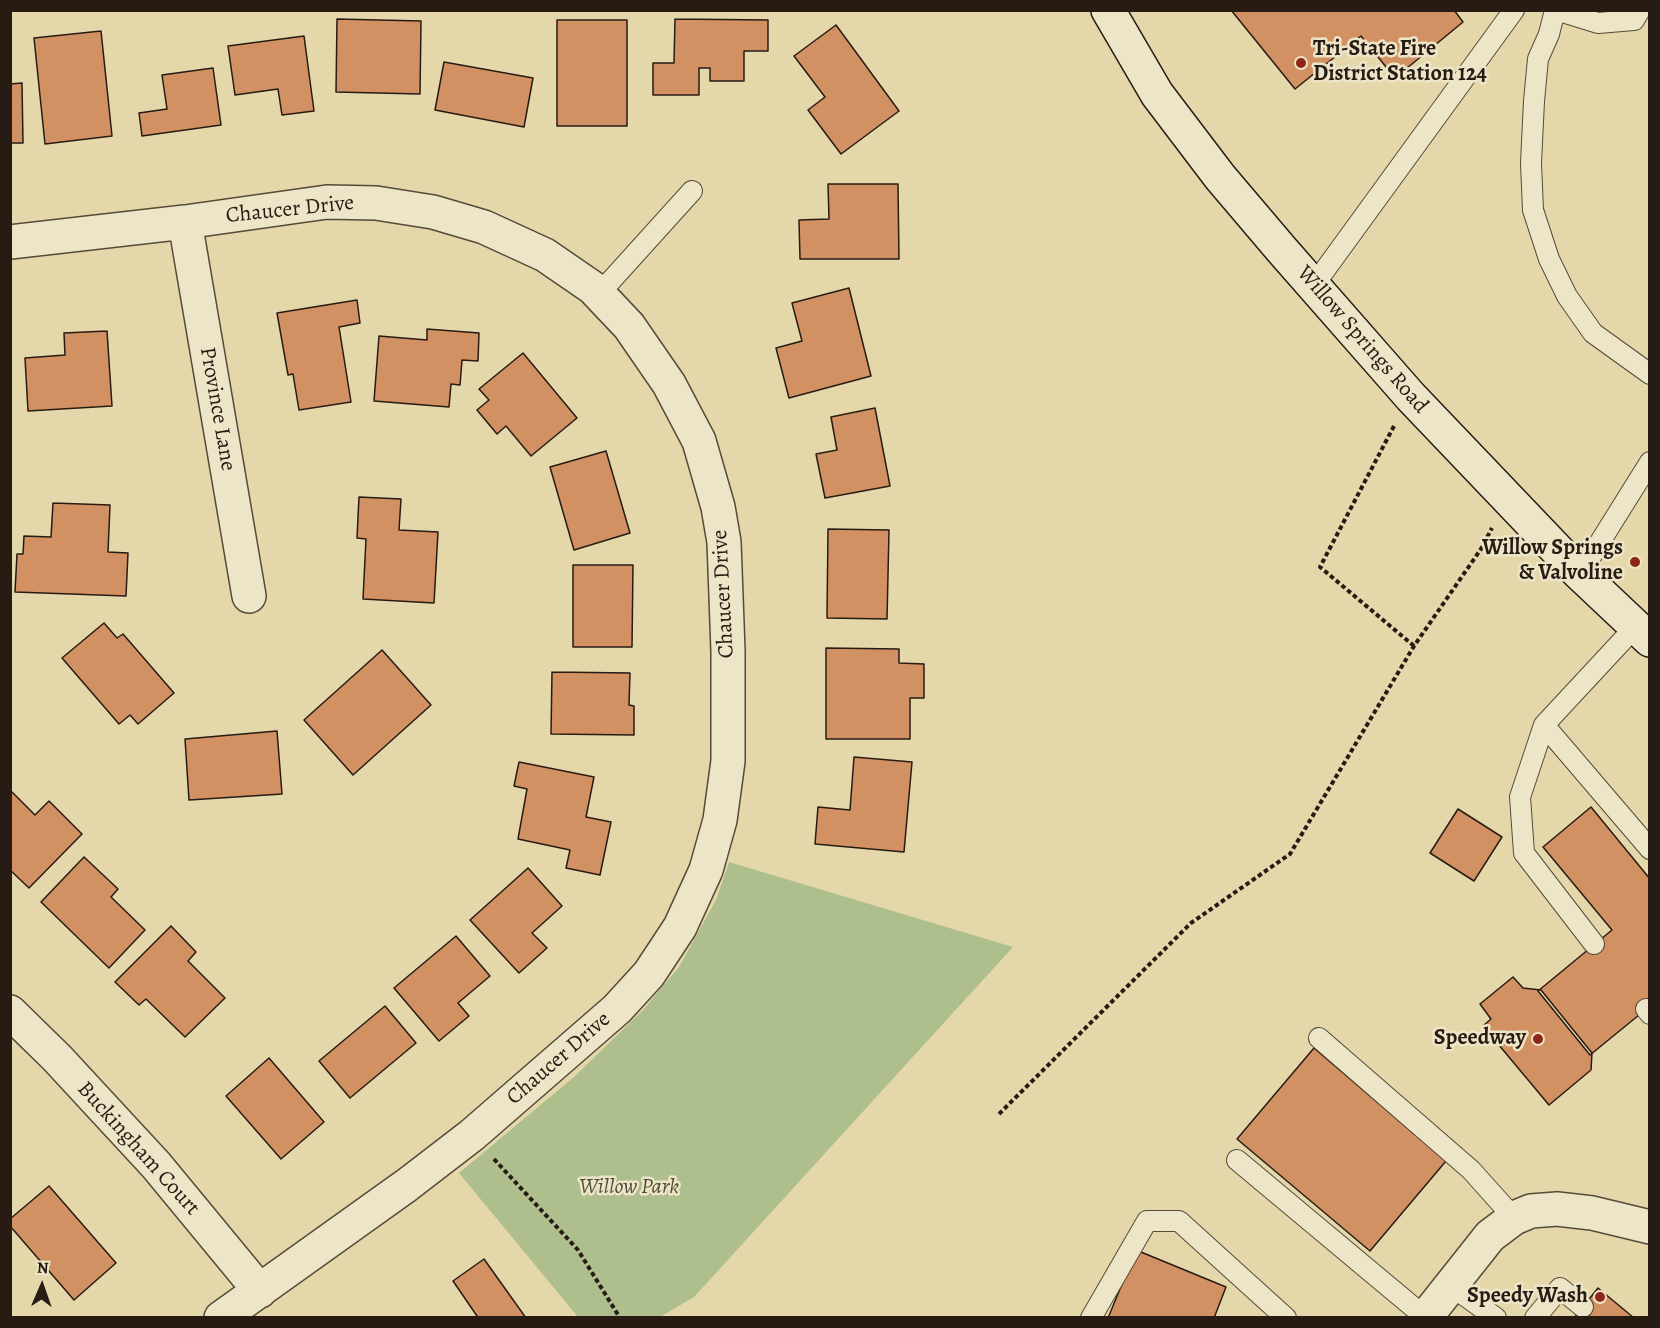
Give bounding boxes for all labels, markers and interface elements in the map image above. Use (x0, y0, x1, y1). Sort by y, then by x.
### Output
place label: Tri-State Fire District Station 124 (1313, 37, 1487, 88)
marker: Tri-State Fire District Station 124 (1294, 56, 1308, 70)
street label: Chaucer Drive (225, 190, 355, 230)
street label: Willow Springs Road (1291, 261, 1433, 419)
street label: Province Lane (193, 345, 241, 473)
street label: Chaucer Drive (707, 529, 741, 659)
place label: Willow Springs & Valvoline (1482, 536, 1623, 588)
marker: Willow Springs & Valvoline (1628, 555, 1642, 569)
street label: Chaucer Drive (502, 1007, 616, 1111)
place label: Speedway (1434, 1026, 1526, 1052)
marker: Speedway (1531, 1032, 1545, 1046)
street label: Buckingham Court (71, 1077, 205, 1221)
park label: Willow Park (579, 1175, 679, 1201)
north arrow (12, 1256, 72, 1316)
text: N (36, 1257, 49, 1279)
place label: Speedy Wash (1467, 1284, 1588, 1310)
marker: Speedy Wash (1593, 1290, 1607, 1304)

